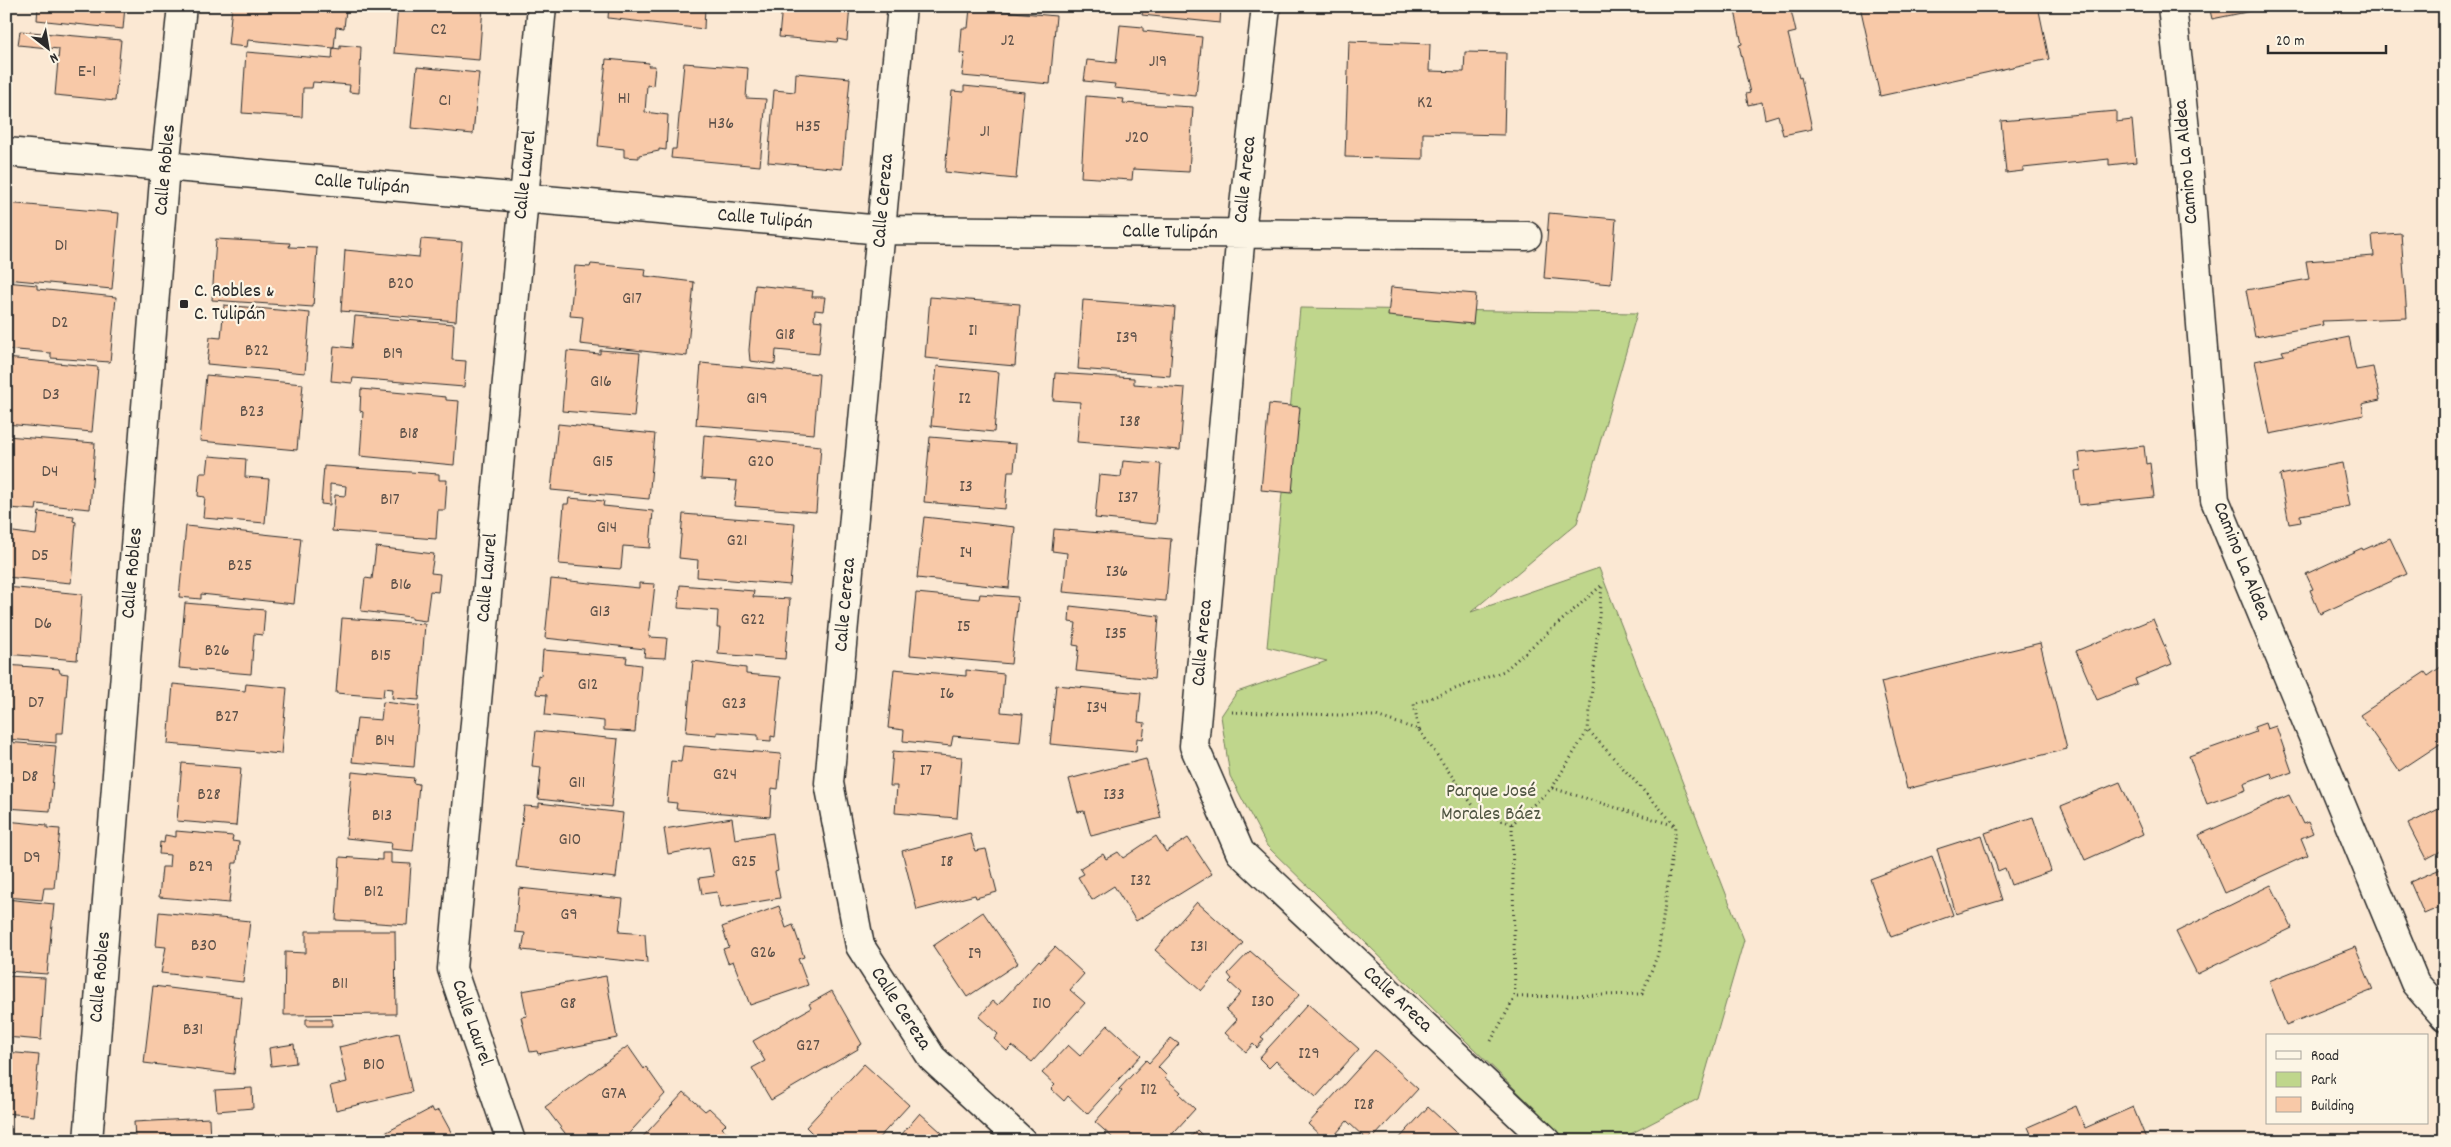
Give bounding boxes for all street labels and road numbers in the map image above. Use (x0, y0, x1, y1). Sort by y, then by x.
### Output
street label: Camino La Aldea (2168, 98, 2206, 225)
street label: Calle Robles (148, 123, 184, 217)
street label: Calle Laurel (507, 129, 545, 221)
street label: Calle Areca (1228, 135, 1265, 225)
street label: Calle Cereza (866, 152, 902, 249)
street label: Calle Tulipán (313, 167, 411, 203)
street label: Calle Tulipán (716, 202, 814, 238)
street label: Calle Tulipán (1122, 218, 1218, 248)
street label: Camino La Aldea (2205, 498, 2278, 625)
street label: Calle Robles (115, 526, 151, 620)
street label: Calle Laurel (470, 532, 506, 624)
street label: Calle Cereza (828, 556, 864, 653)
street label: Calle Areca (1185, 598, 1221, 687)
street label: Calle Robles (83, 930, 119, 1024)
street label: Calle Areca (1356, 960, 1439, 1040)
street label: Calle Cereza (863, 962, 938, 1057)
street label: Calle Laurel (443, 976, 499, 1070)

